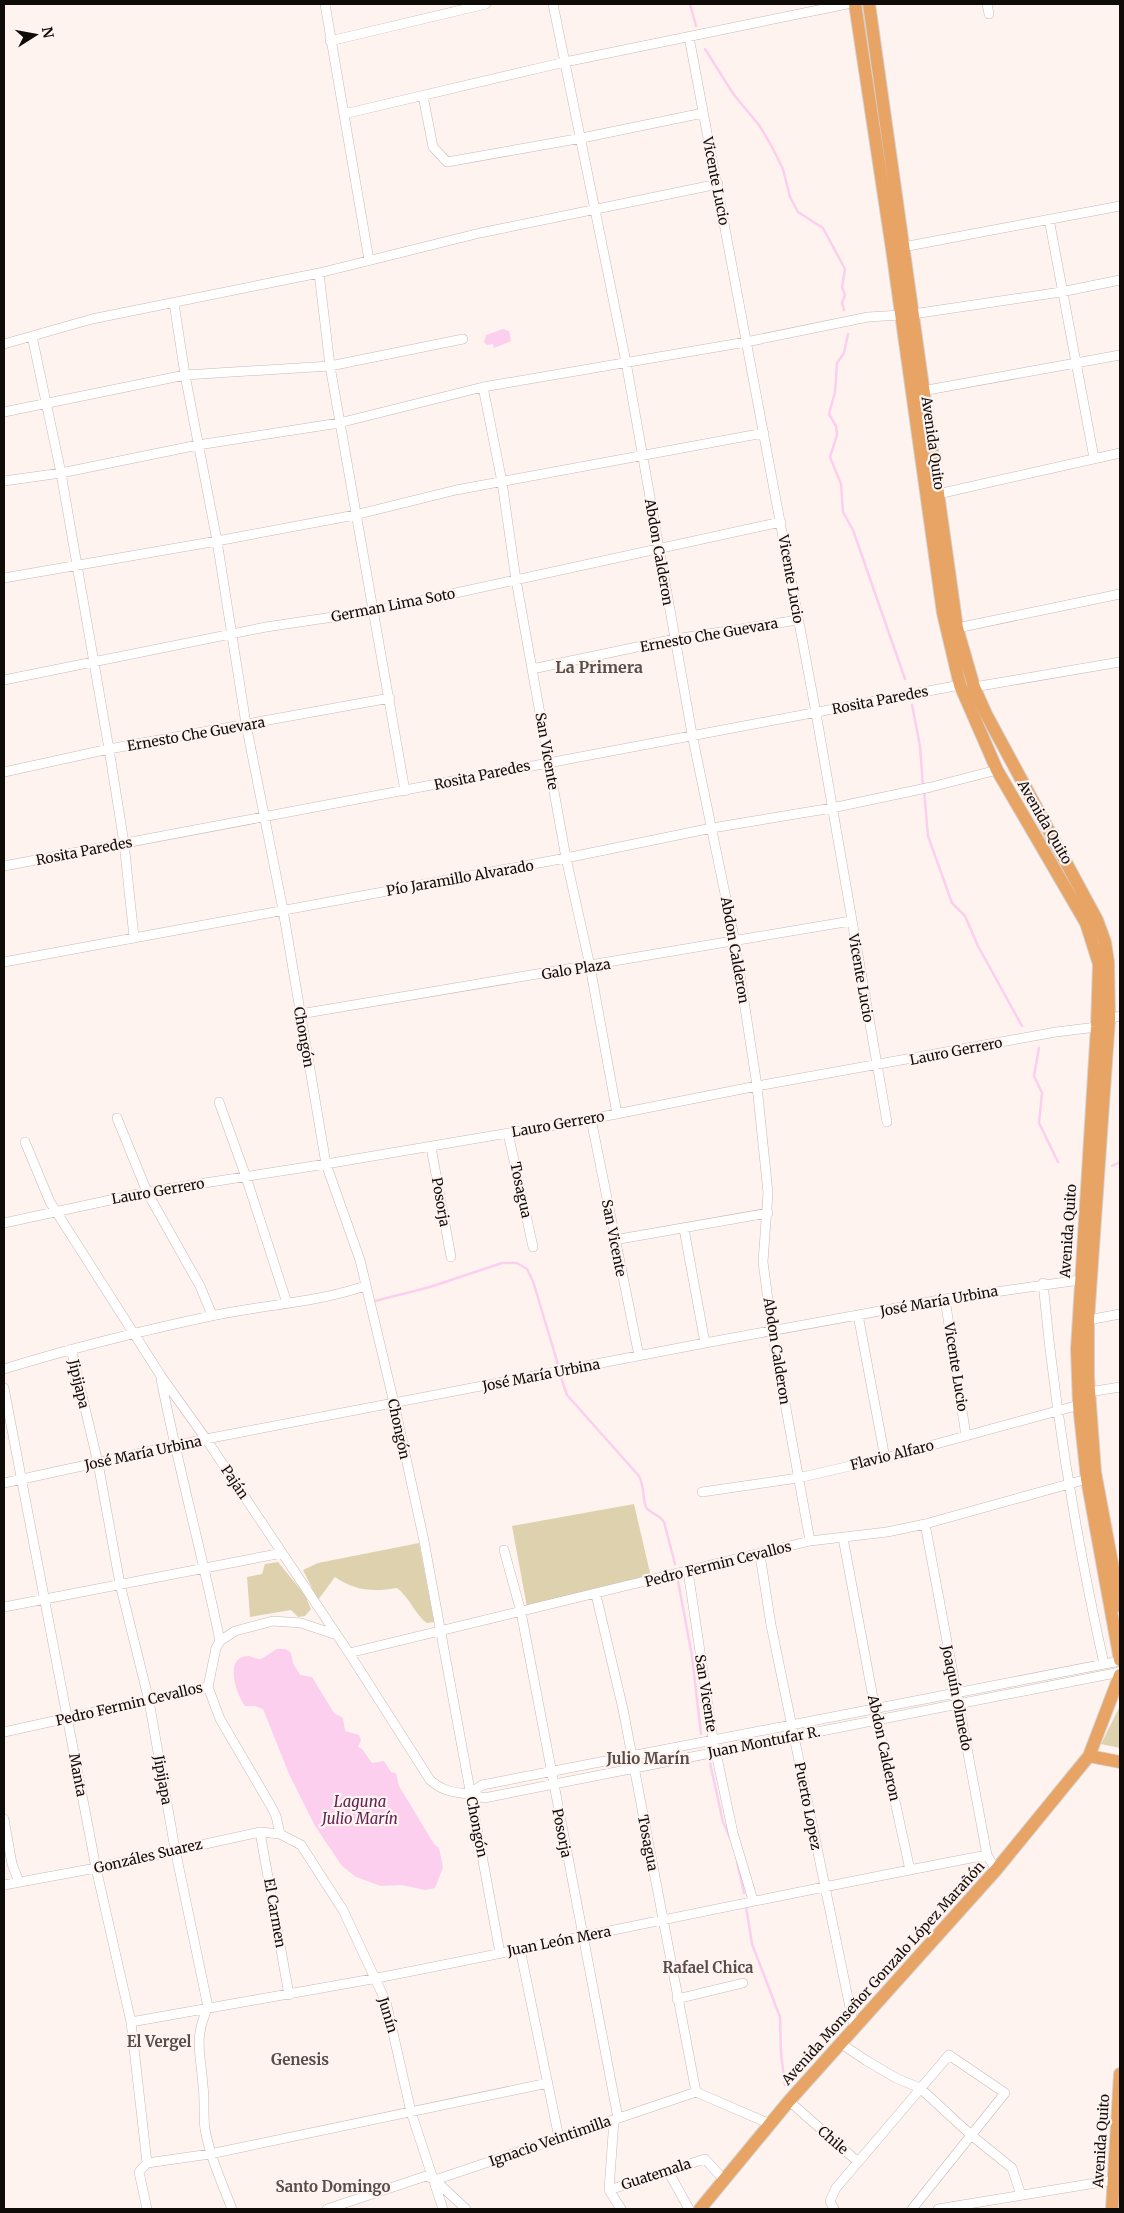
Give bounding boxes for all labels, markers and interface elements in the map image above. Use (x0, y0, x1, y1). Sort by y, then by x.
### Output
north arrow (10, 10, 60, 60)
text: N (38, 25, 58, 40)
street label: Vicente Lucio (698, 134, 733, 227)
street label: Avenida Quito (917, 394, 948, 491)
street label: Abdon Calderon (641, 496, 677, 607)
street label: Vicente Lucio (774, 532, 808, 625)
street label: German Lima Soto (329, 584, 457, 626)
street label: Ernesto Che Guevara (639, 614, 780, 656)
district label: La Primera (555, 657, 643, 677)
street label: Rosita Paredes (830, 682, 930, 718)
street label: San Vicente (531, 711, 563, 791)
street label: Ernesto Che Guevara (126, 713, 267, 755)
street label: Rosita Paredes (432, 756, 532, 794)
street label: Avenida Quito (1013, 776, 1076, 867)
street label: Rosita Paredes (34, 833, 134, 869)
street label: Pío Jaramillo Alvarado (385, 856, 535, 900)
street label: Abdon Calderon (717, 894, 753, 1005)
street label: Vicente Lucio (844, 931, 878, 1024)
street label: Galo Plaza (540, 955, 612, 983)
street label: Chongón (290, 1005, 318, 1069)
street label: Lauro Gerrero (908, 1033, 1004, 1069)
street label: Lauro Gerrero (510, 1107, 606, 1141)
street label: Tosagua (506, 1160, 536, 1220)
street label: Lauro Gerrero (110, 1174, 206, 1208)
street label: Posorja (428, 1176, 454, 1229)
street label: Avenida Quito (1056, 1183, 1080, 1280)
street label: San Vicente (598, 1198, 630, 1278)
street label: José María Urbina (878, 1282, 1000, 1320)
street label: Abdon Calderon (759, 1295, 794, 1406)
street label: Vicente Lucio (940, 1320, 972, 1413)
street label: José María Urbina (480, 1355, 602, 1395)
street label: Jipijapa (64, 1357, 93, 1411)
street label: Chongón (384, 1397, 414, 1461)
street label: José María Urbina (82, 1432, 204, 1474)
street label: Flavio Alfaro (848, 1436, 936, 1474)
street label: Paján (217, 1462, 253, 1502)
street label: Pedro Fermin Cevallos (643, 1537, 793, 1591)
street label: Joaquín Olmedo (938, 1643, 976, 1752)
street label: San Vicente (691, 1653, 721, 1733)
street label: Pedro Fermin Cevallos (54, 1678, 204, 1730)
street label: Abdon Calderon (864, 1692, 904, 1803)
street label: Juan Montufar R. (705, 1722, 822, 1762)
district label: Julio Marín (605, 1749, 690, 1768)
street label: Manta (65, 1752, 91, 1799)
street label: Jipijapa (150, 1753, 176, 1807)
street label: Puerto Lopez (791, 1761, 825, 1852)
water label: Laguna Julio Marín (320, 1792, 398, 1828)
street label: Chongón (462, 1795, 492, 1859)
street label: Posorja (548, 1807, 576, 1860)
street label: Tosagua (634, 1813, 662, 1873)
street label: Gonzáles Suarez (92, 1835, 204, 1877)
street label: Avenida Monseñor Gonzalo López Marañón (777, 1857, 988, 2089)
street label: El Carmen (260, 1877, 290, 1949)
street label: Juan León Mera (505, 1922, 613, 1960)
district label: Rafael Chica (663, 1958, 754, 1977)
street label: Junín (374, 1994, 402, 2035)
district label: El Vergel (127, 2032, 191, 2051)
district label: Genesis (271, 2050, 329, 2069)
street label: Avenida Quito (1089, 2093, 1113, 2190)
street label: Ignacio Veintimilla (487, 2112, 614, 2170)
street label: Chile (814, 2122, 852, 2158)
street label: Guatemala (619, 2154, 694, 2194)
district label: Santo Domingo (276, 2177, 391, 2196)

